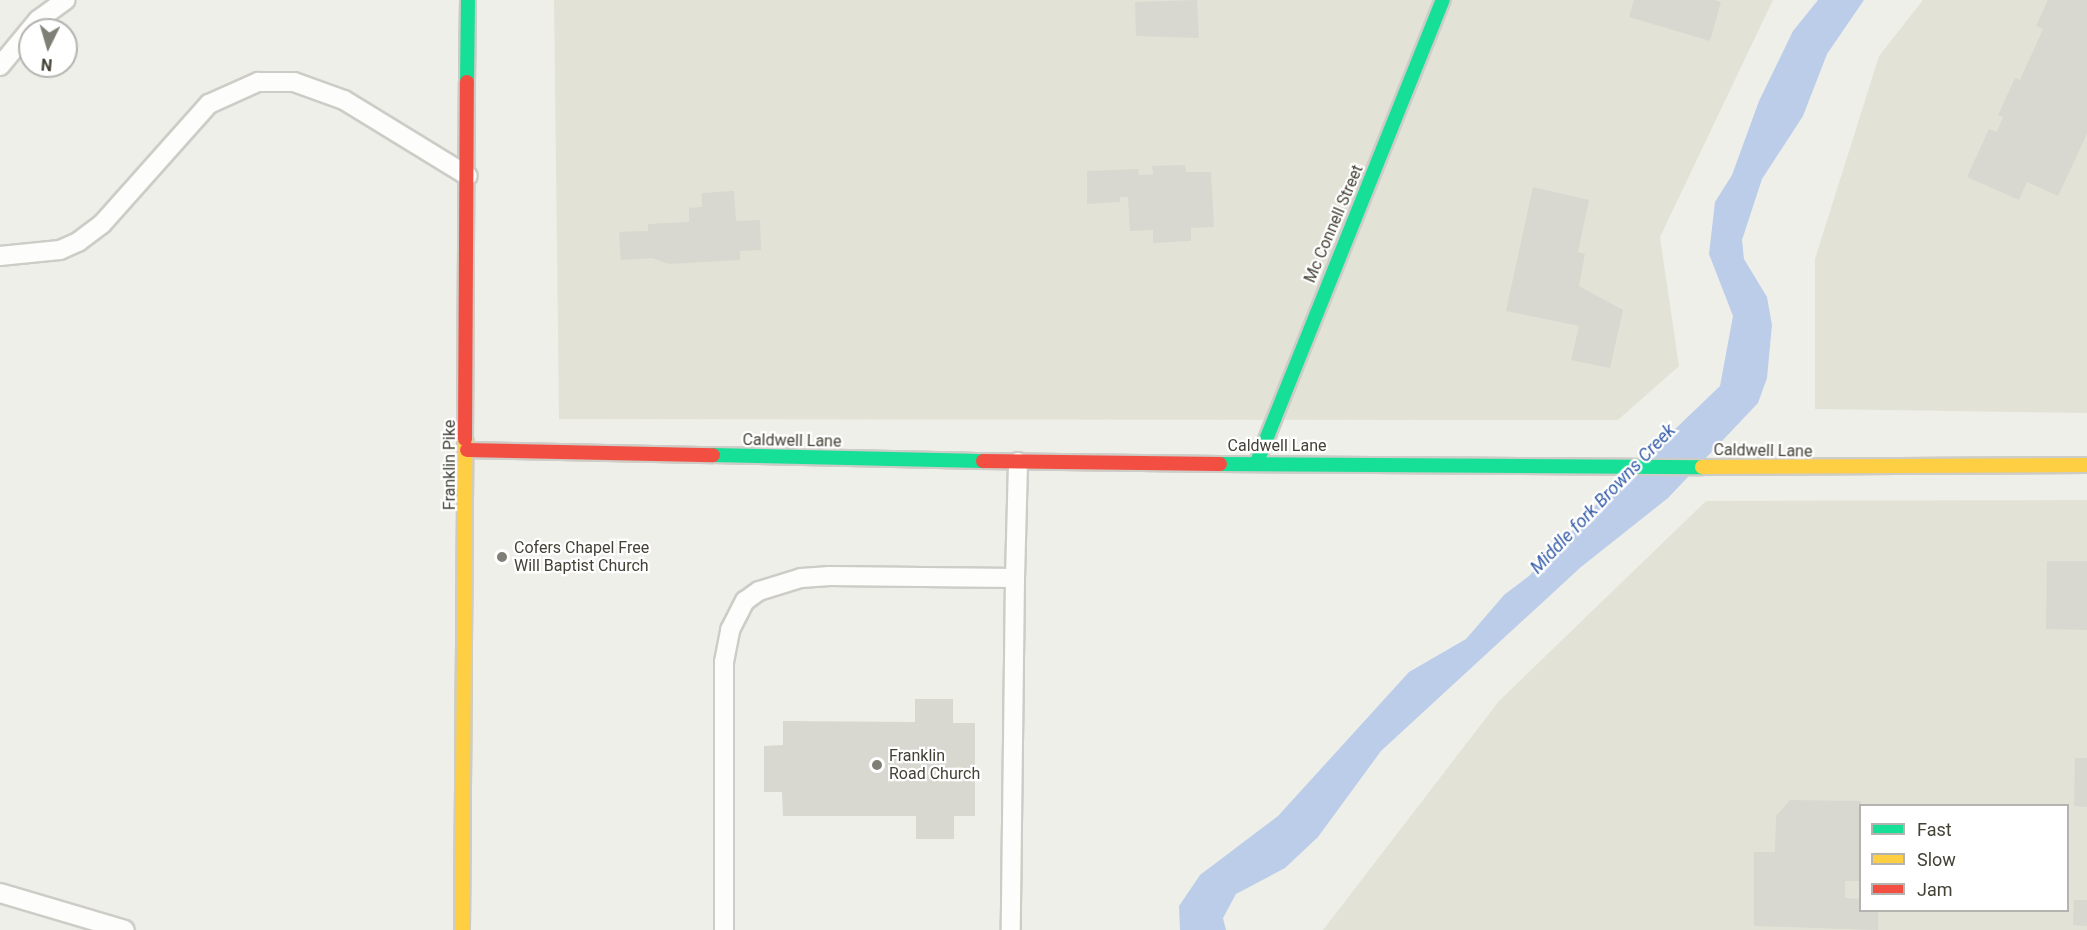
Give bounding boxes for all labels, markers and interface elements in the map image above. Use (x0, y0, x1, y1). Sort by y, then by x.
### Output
north arrow (18, 18, 78, 78)
text: N (40, 54, 53, 74)
street label: Mc Connell Street (1301, 162, 1367, 286)
street label: Franklin Pike (440, 420, 460, 510)
water label: Middle fork Browns Creek (1526, 420, 1680, 578)
street label: Caldwell Lane (742, 431, 842, 451)
street label: Caldwell Lane (1228, 436, 1326, 456)
street label: Caldwell Lane (1713, 441, 1813, 461)
place label: Cofers Chapel Free Will Baptist Church (514, 538, 649, 576)
marker: Cofers Chapel Free Will Baptist Church (495, 550, 509, 564)
place label: Franklin Road Church (889, 746, 980, 784)
marker: Franklin Road Church (870, 758, 884, 772)
legend (1859, 804, 2069, 912)
text: Fast (1917, 819, 1952, 840)
text: Slow (1917, 849, 1956, 870)
text: Jam (1917, 879, 1953, 900)

